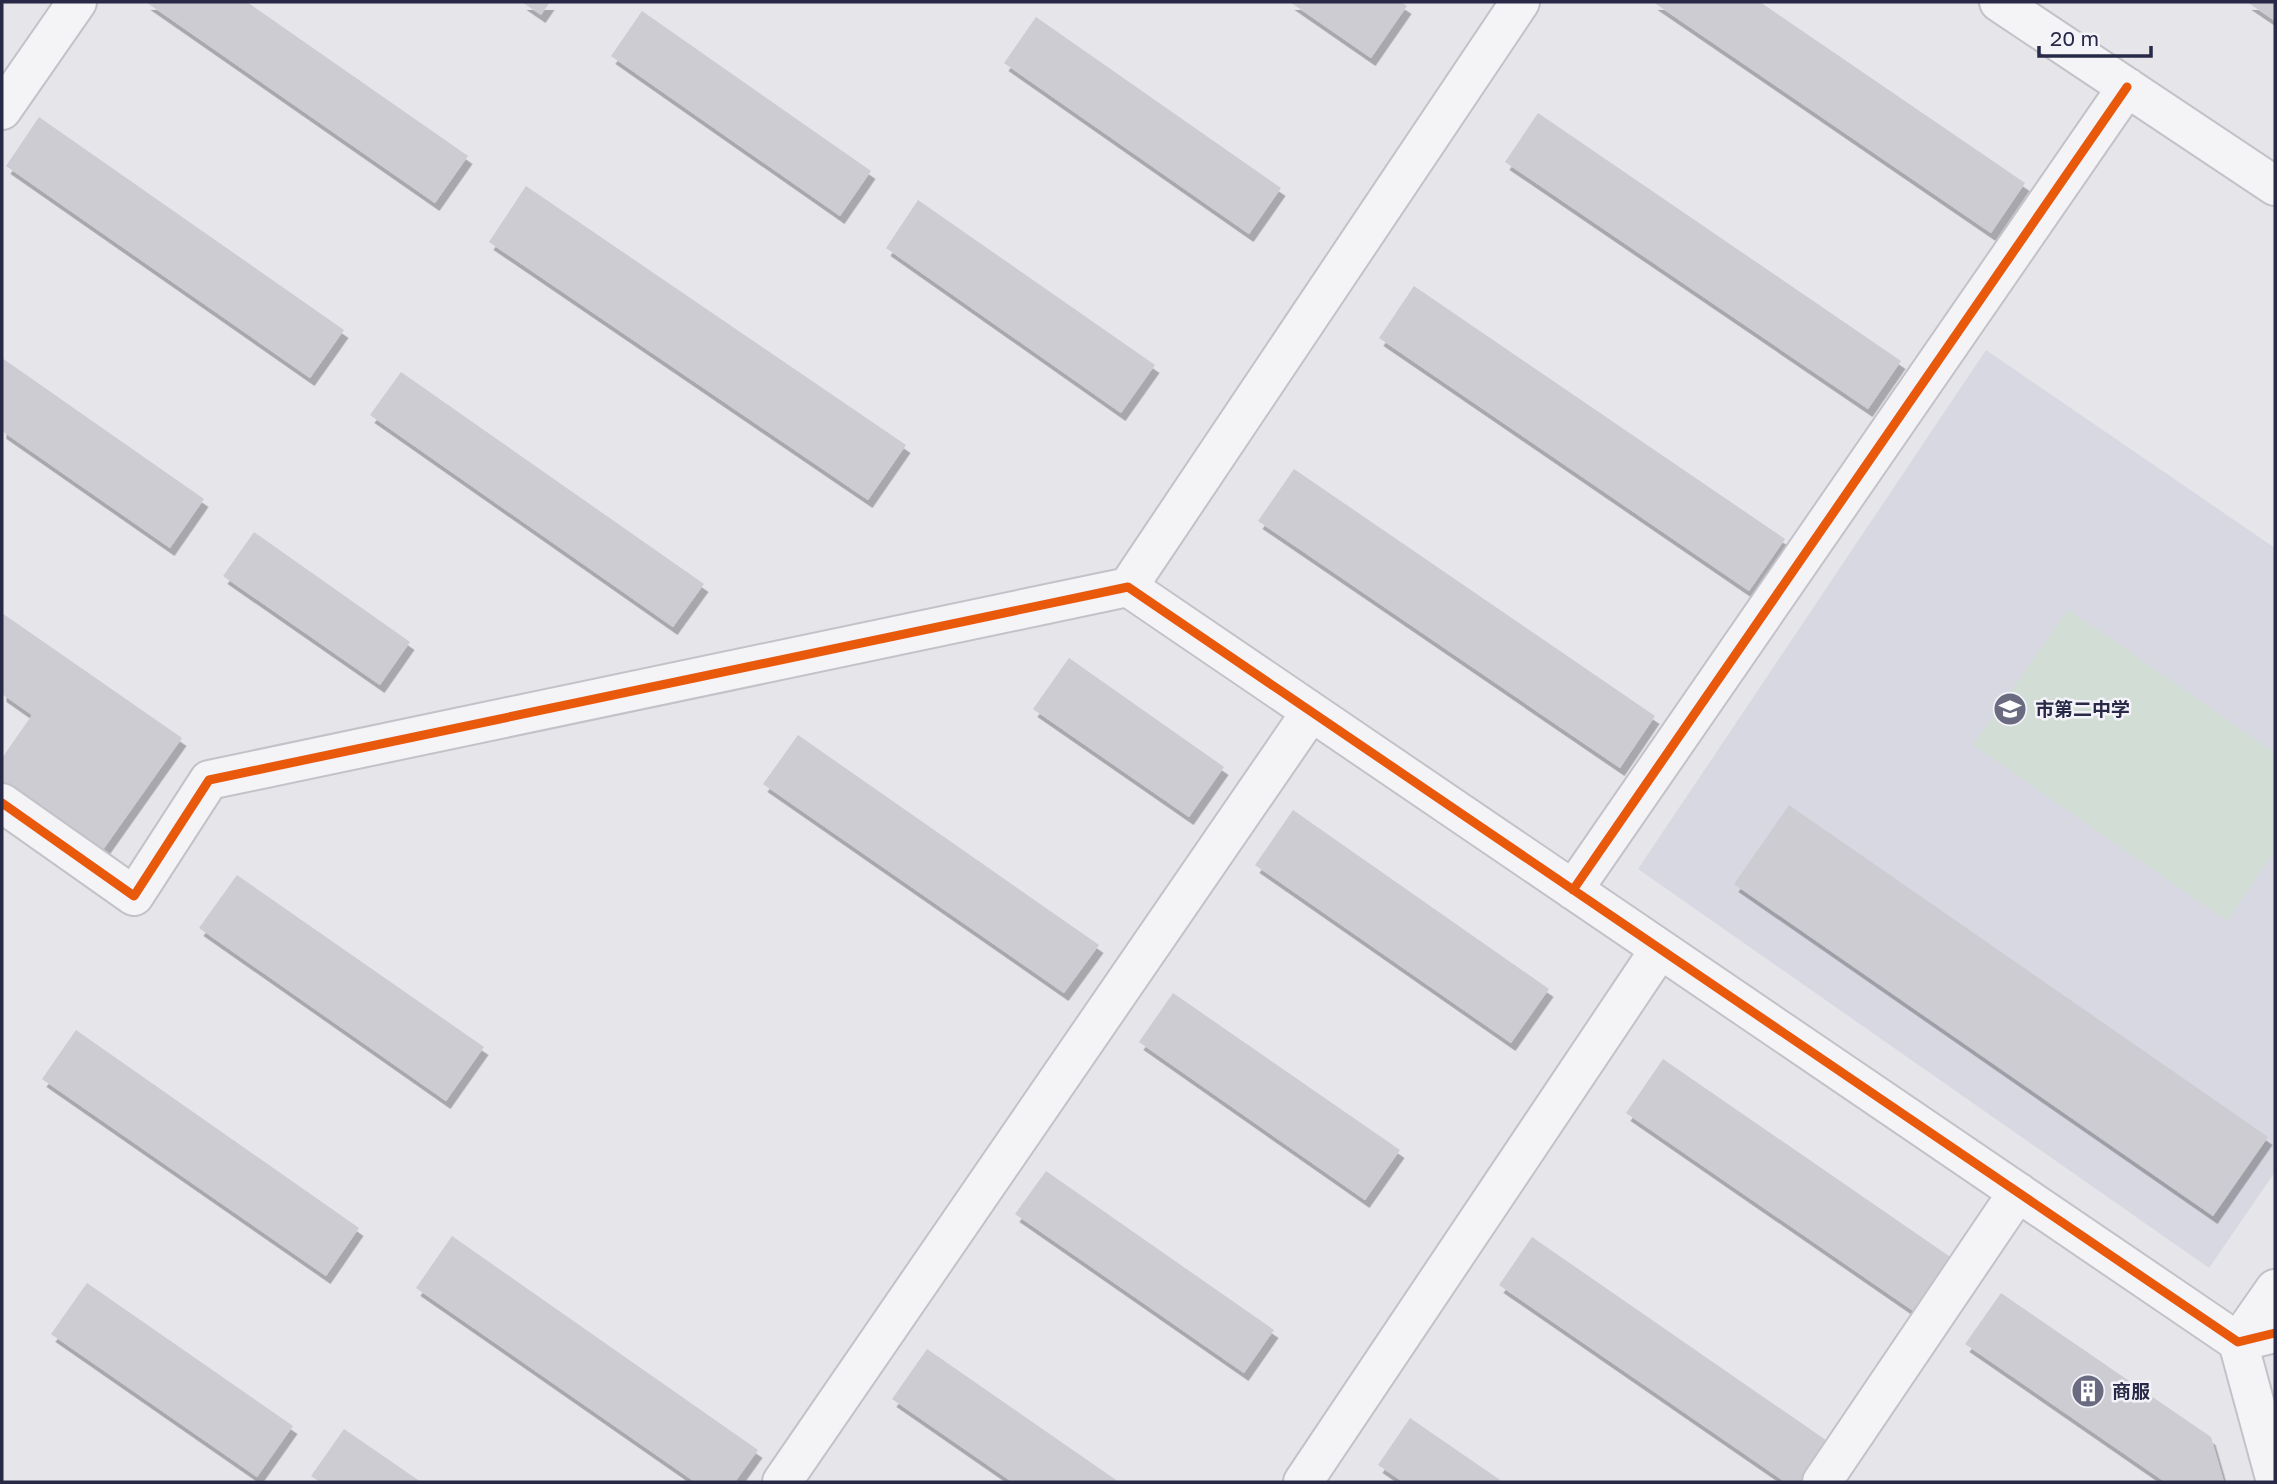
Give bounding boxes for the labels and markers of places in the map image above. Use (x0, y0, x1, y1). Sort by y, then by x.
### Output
school or university icon: 市第二中学 (1991, 690, 2029, 728)
place label: 市第二中学 (2035, 697, 2130, 720)
building icon: 商服 (2069, 1372, 2107, 1410)
place label: 商服 (2112, 1379, 2150, 1402)

